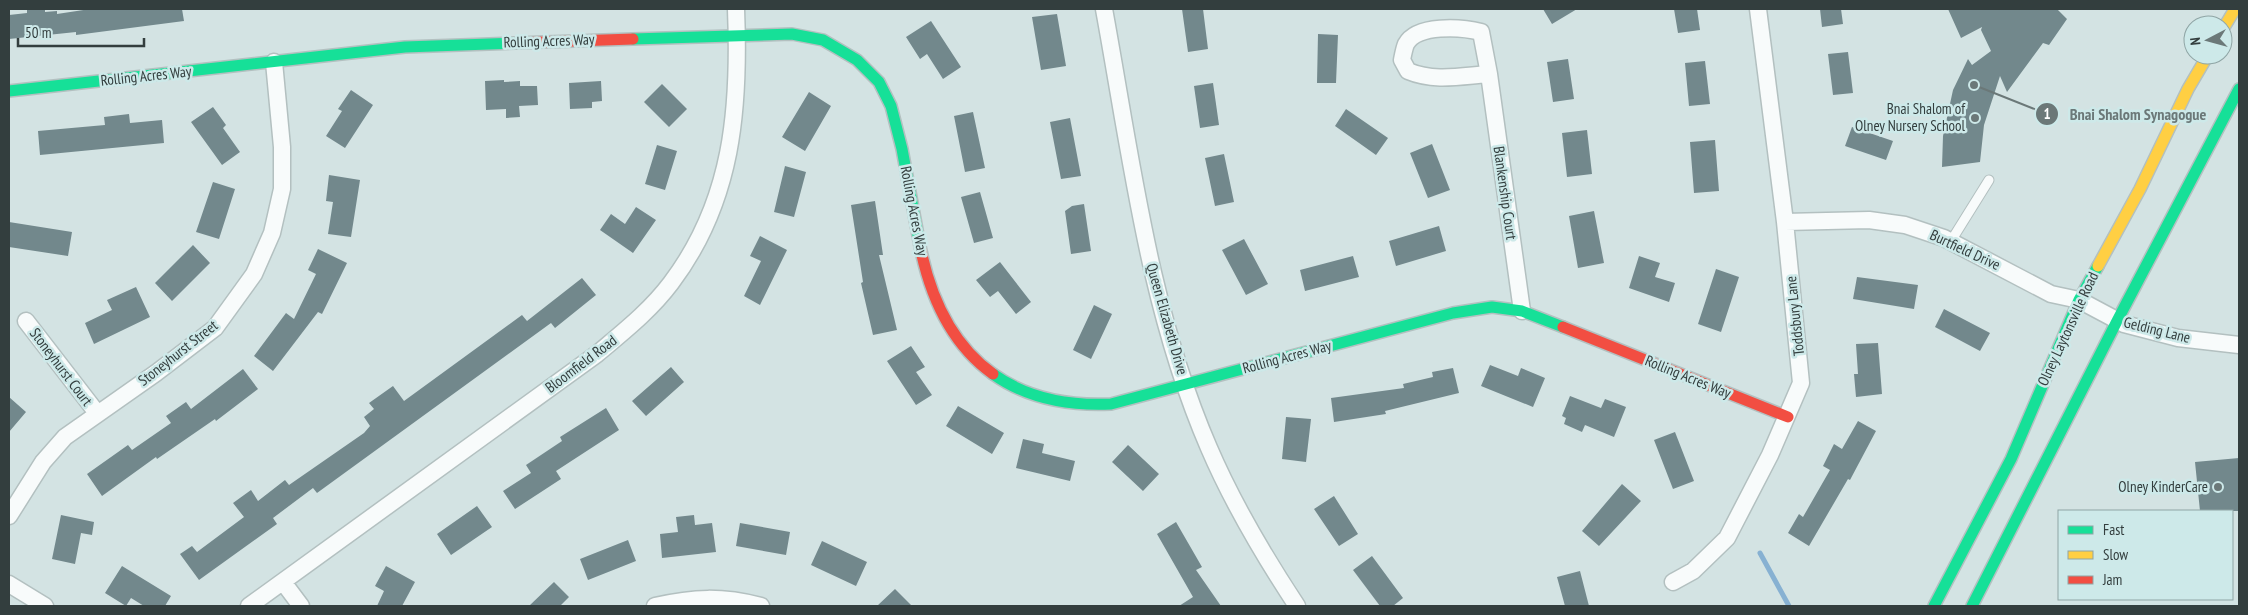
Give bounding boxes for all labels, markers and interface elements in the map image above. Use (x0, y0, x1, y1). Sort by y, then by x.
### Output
scale bar (18, 15, 144, 47)
north arrow (2183, 15, 2233, 65)
text: 50 m (25, 23, 51, 42)
street label: Rolling Acres Way (503, 29, 595, 52)
text: N (2186, 37, 2204, 46)
street label: Rolling Acres Way (100, 61, 193, 90)
place label: Bnai Shalom of Olney Nursery School (1855, 99, 1966, 135)
callout: Bnai Shalom Synagogue (2034, 99, 2216, 130)
text: 1 (2043, 104, 2051, 123)
text: Bnai Shalom Synagogue (2070, 104, 2207, 124)
marker: Bnai Shalom of Olney Nursery School (1969, 112, 1981, 124)
street label: Blankenship Court (1490, 145, 1521, 241)
street label: Rolling Acres Way (896, 164, 933, 258)
street label: Burtfield Drive (1927, 225, 2003, 274)
street label: Queen Elizabeth Drive (1142, 261, 1192, 377)
street label: Olney Laytonsville Road (2033, 269, 2102, 389)
street label: Toddsbury Lane (1781, 275, 1808, 357)
street label: Gelding Lane (2122, 312, 2192, 347)
street label: Stoneyhurst Street (134, 316, 221, 390)
street label: Stoneyhurst Court (26, 324, 97, 409)
street label: Bloomfield Road (541, 330, 620, 397)
street label: Rolling Acres Way (1240, 335, 1334, 377)
street label: Rolling Acres Way (1642, 351, 1734, 403)
place label: Olney KinderCare (2118, 477, 2208, 496)
marker: Olney KinderCare (2212, 481, 2224, 493)
legend (2058, 510, 2233, 600)
text: Fast (2103, 520, 2124, 539)
text: Slow (2103, 545, 2128, 564)
text: Jam (2102, 570, 2122, 589)

